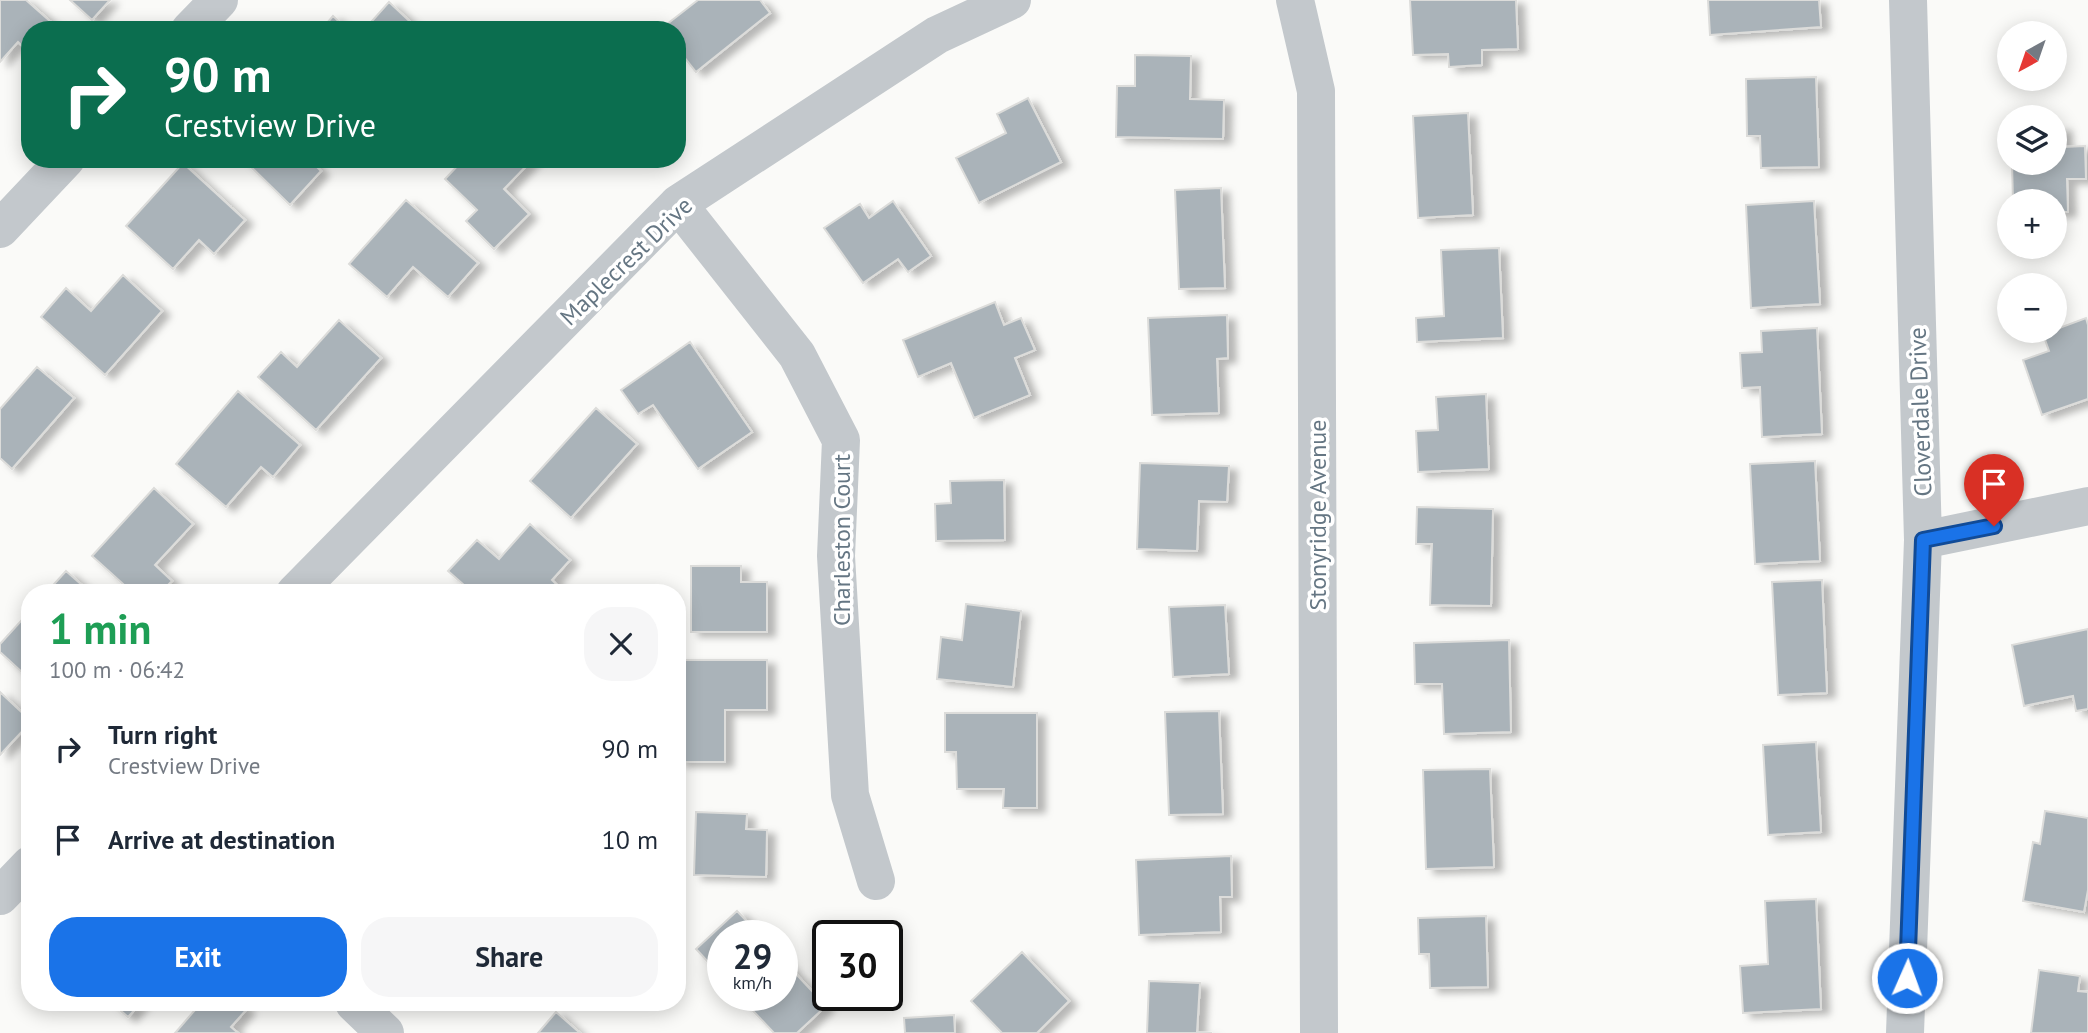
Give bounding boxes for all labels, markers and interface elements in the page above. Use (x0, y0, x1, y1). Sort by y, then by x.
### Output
north arrow (1997, 21, 2067, 91)
map controls (1997, 21, 2067, 343)
text: 90 m (164, 42, 271, 106)
icon: right (49, 49, 140, 140)
text: Crestview Drive (164, 104, 376, 146)
button: layers (1997, 105, 2067, 175)
button: + (1997, 189, 2067, 259)
street label: Maplecrest Drive (553, 190, 699, 332)
button: − (1997, 273, 2067, 343)
street label: Cloverdale Drive (1902, 327, 1938, 497)
street label: Stonyridge Avenue (1302, 420, 1333, 610)
street label: Charleston Court (826, 454, 857, 626)
pin (1964, 454, 2024, 526)
icon: arrive (1975, 465, 2013, 503)
text: 1 min (49, 601, 151, 656)
button: close (584, 607, 658, 681)
text: 100 m · 06:42 (49, 655, 185, 684)
text: Turn right (108, 718, 217, 751)
icon: right (49, 730, 87, 768)
text: 90 m (602, 732, 658, 765)
text: Crestview Drive (108, 751, 260, 780)
icon: arrive (49, 821, 87, 859)
text: Arrive at destination (108, 823, 335, 856)
text: 10 m (602, 823, 658, 856)
button: Exit (49, 917, 347, 997)
button: Share (361, 917, 658, 997)
speed limit sign: 30 (812, 920, 903, 1011)
text: 29 (733, 933, 772, 979)
position arrow (1870, 941, 1944, 1015)
text: km/h (733, 971, 772, 994)

